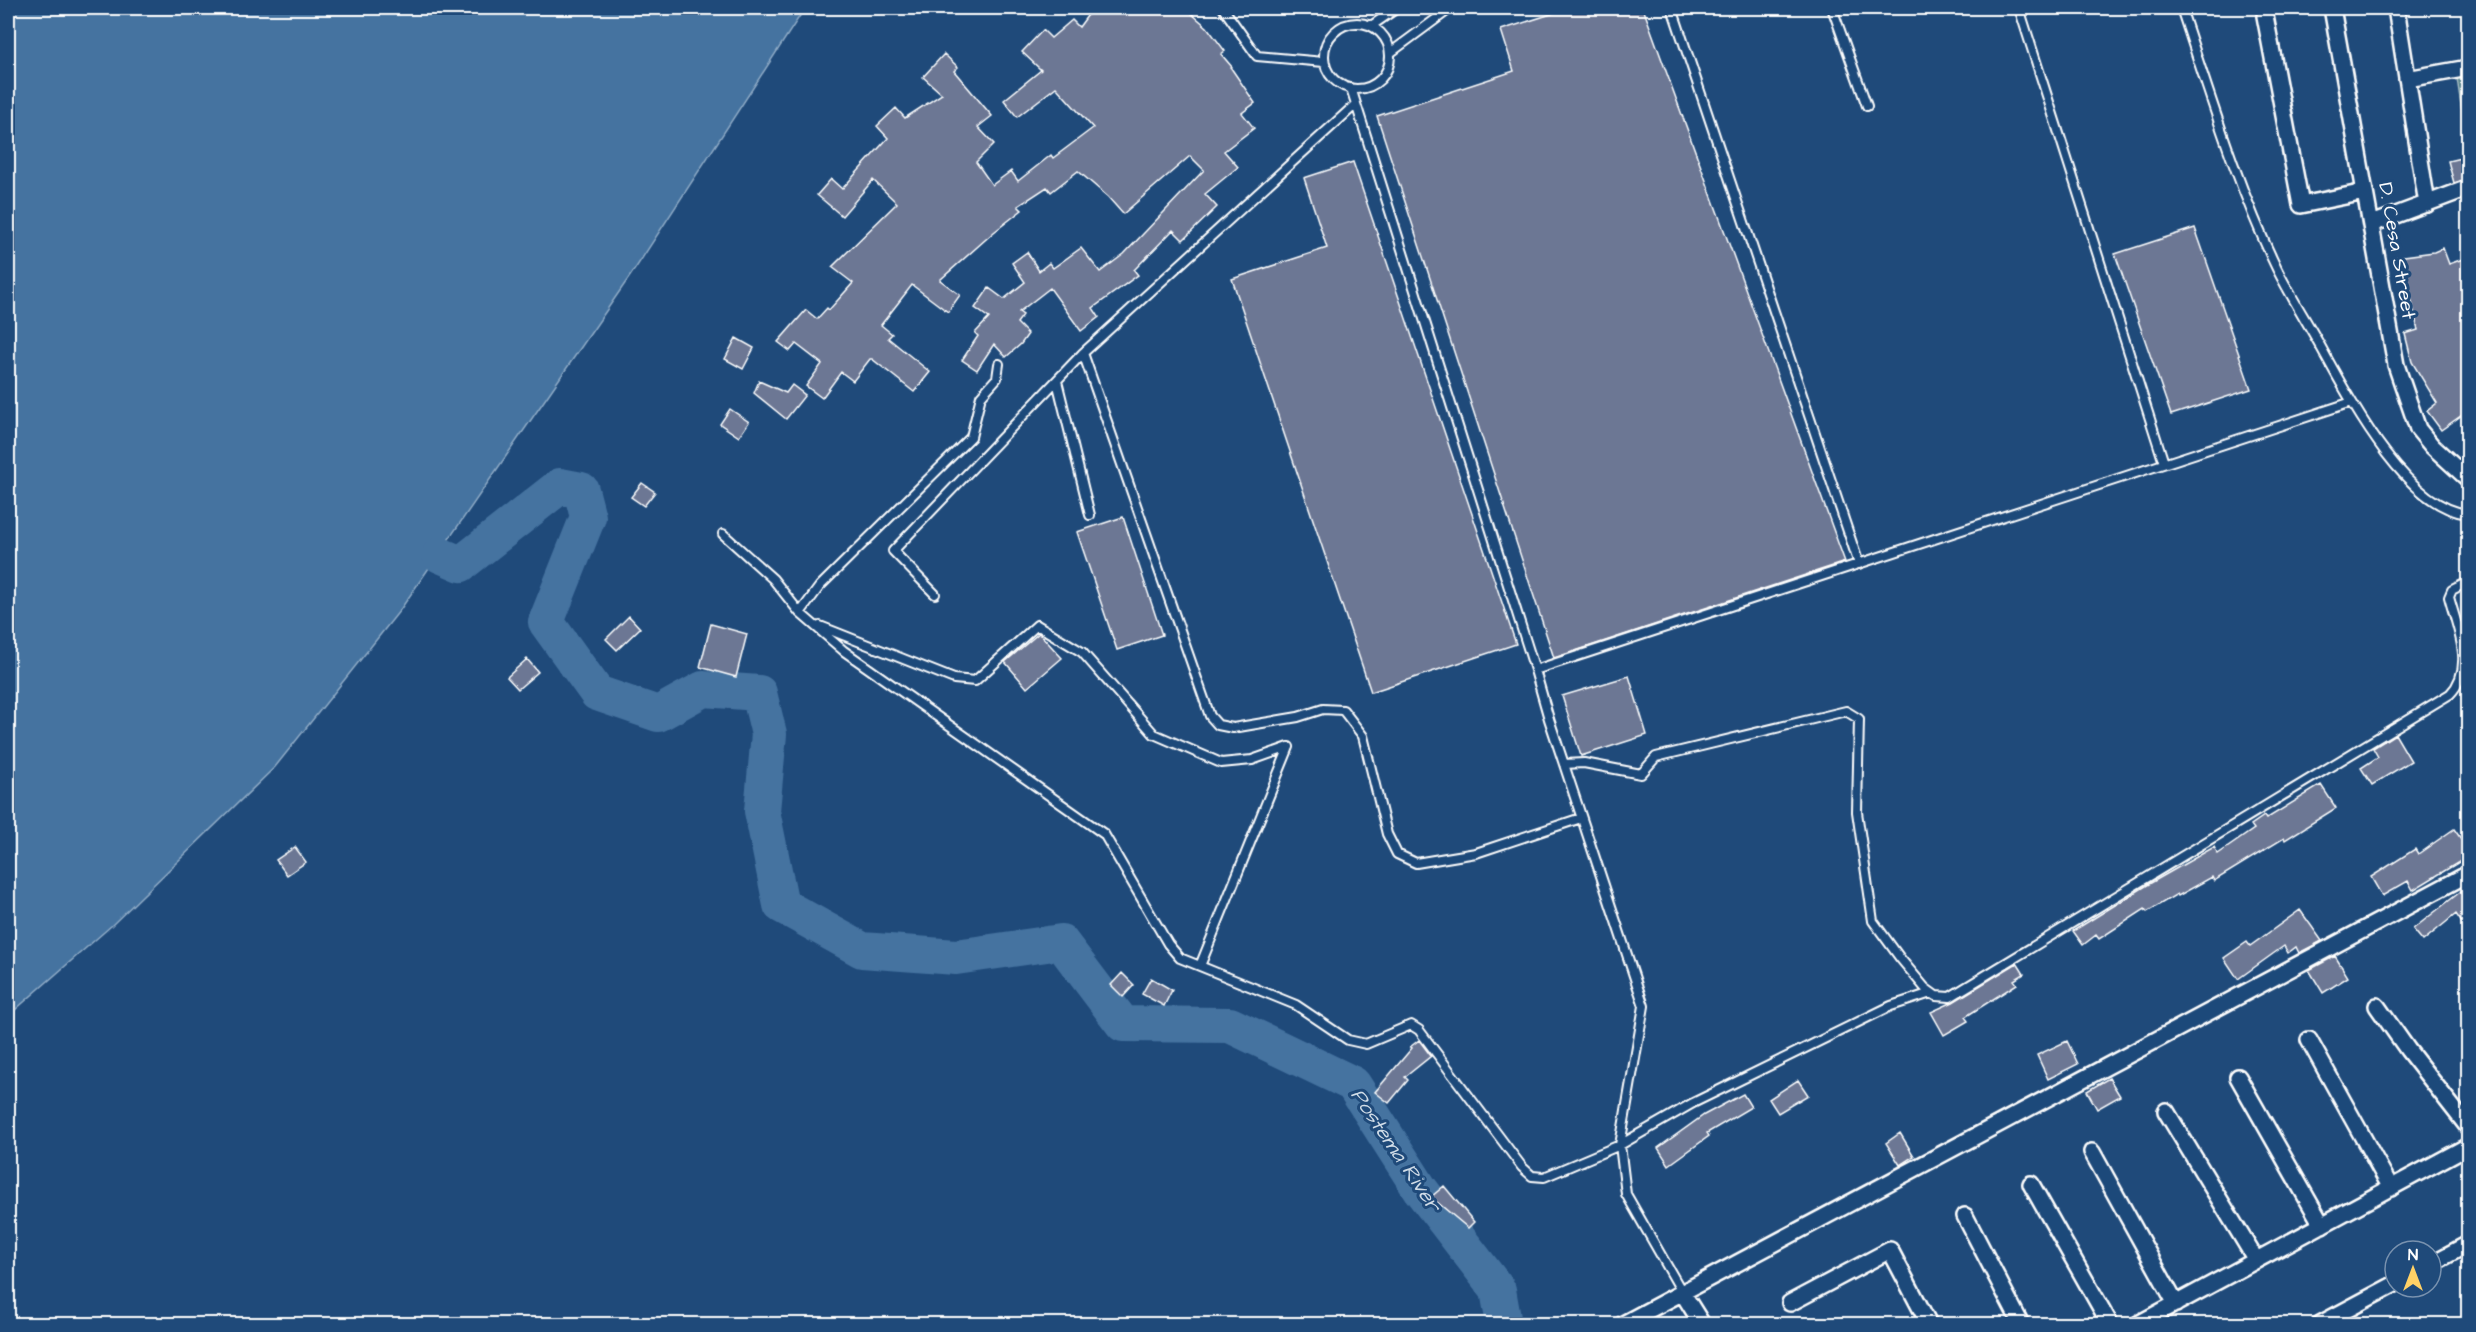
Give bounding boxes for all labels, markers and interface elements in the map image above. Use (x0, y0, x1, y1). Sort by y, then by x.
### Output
street label: D. Cesa Street (2371, 180, 2423, 322)
water label: Postema River (1344, 1083, 1449, 1219)
north arrow (2383, 1239, 2443, 1299)
text: N (2408, 1244, 2418, 1266)

